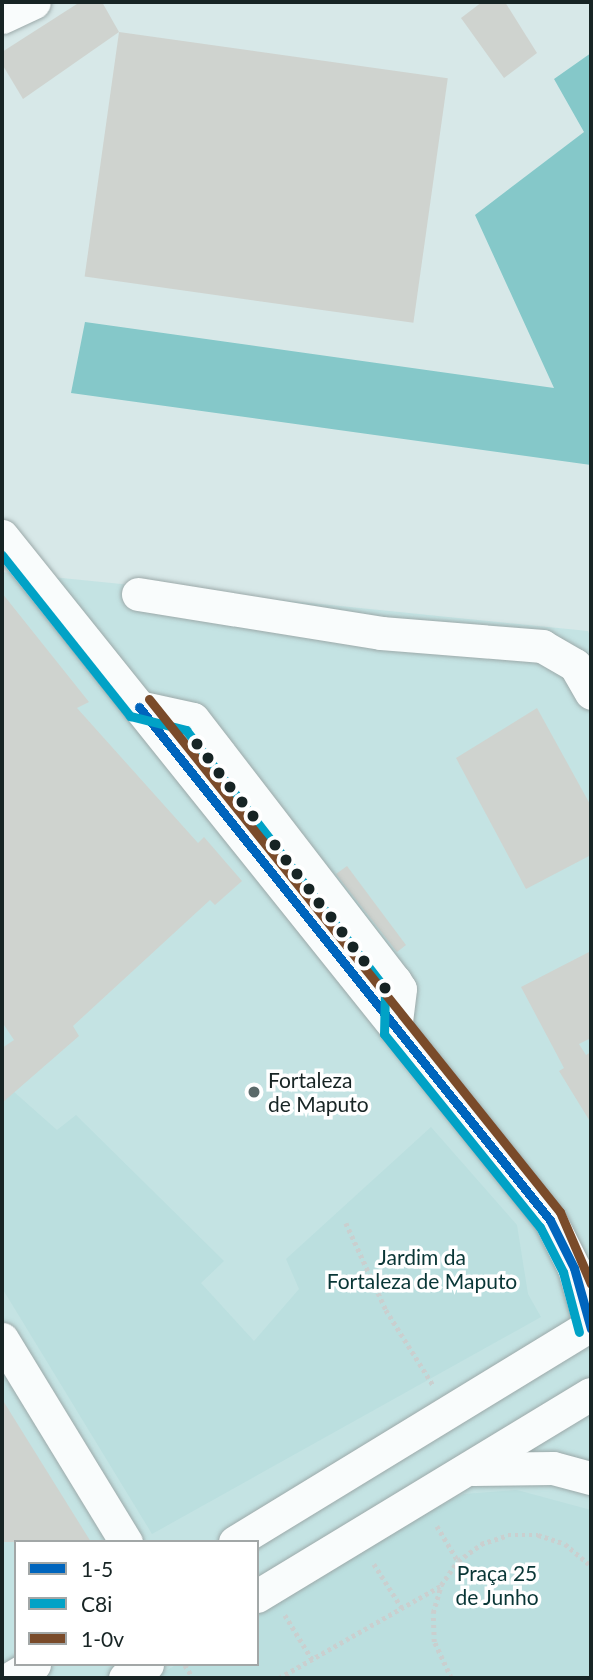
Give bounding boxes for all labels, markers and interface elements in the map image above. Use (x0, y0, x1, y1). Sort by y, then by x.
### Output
unlabelled marker (190, 737, 204, 751)
unlabelled marker (201, 751, 215, 765)
unlabelled marker (212, 766, 226, 780)
unlabelled marker (223, 780, 237, 794)
unlabelled marker (235, 795, 249, 809)
unlabelled marker (246, 809, 260, 823)
unlabelled marker (268, 838, 282, 852)
unlabelled marker (279, 853, 293, 867)
unlabelled marker (290, 867, 304, 881)
unlabelled marker (302, 882, 316, 896)
unlabelled marker (312, 896, 326, 910)
unlabelled marker (324, 910, 338, 924)
unlabelled marker (335, 925, 349, 939)
unlabelled marker (346, 940, 360, 954)
unlabelled marker (357, 954, 371, 968)
unlabelled marker (378, 981, 392, 995)
place label: Fortaleza de Maputo (268, 1067, 369, 1117)
marker: Fortaleza de Maputo (246, 1084, 262, 1100)
park label: Jardim da Fortaleza de Maputo (327, 1244, 517, 1294)
legend (14, 1540, 259, 1666)
text: 1-5 (81, 1556, 113, 1581)
park label: Praça 25 de Junho (455, 1560, 539, 1610)
text: C8i (81, 1591, 112, 1616)
text: 1-0v (81, 1626, 124, 1651)

